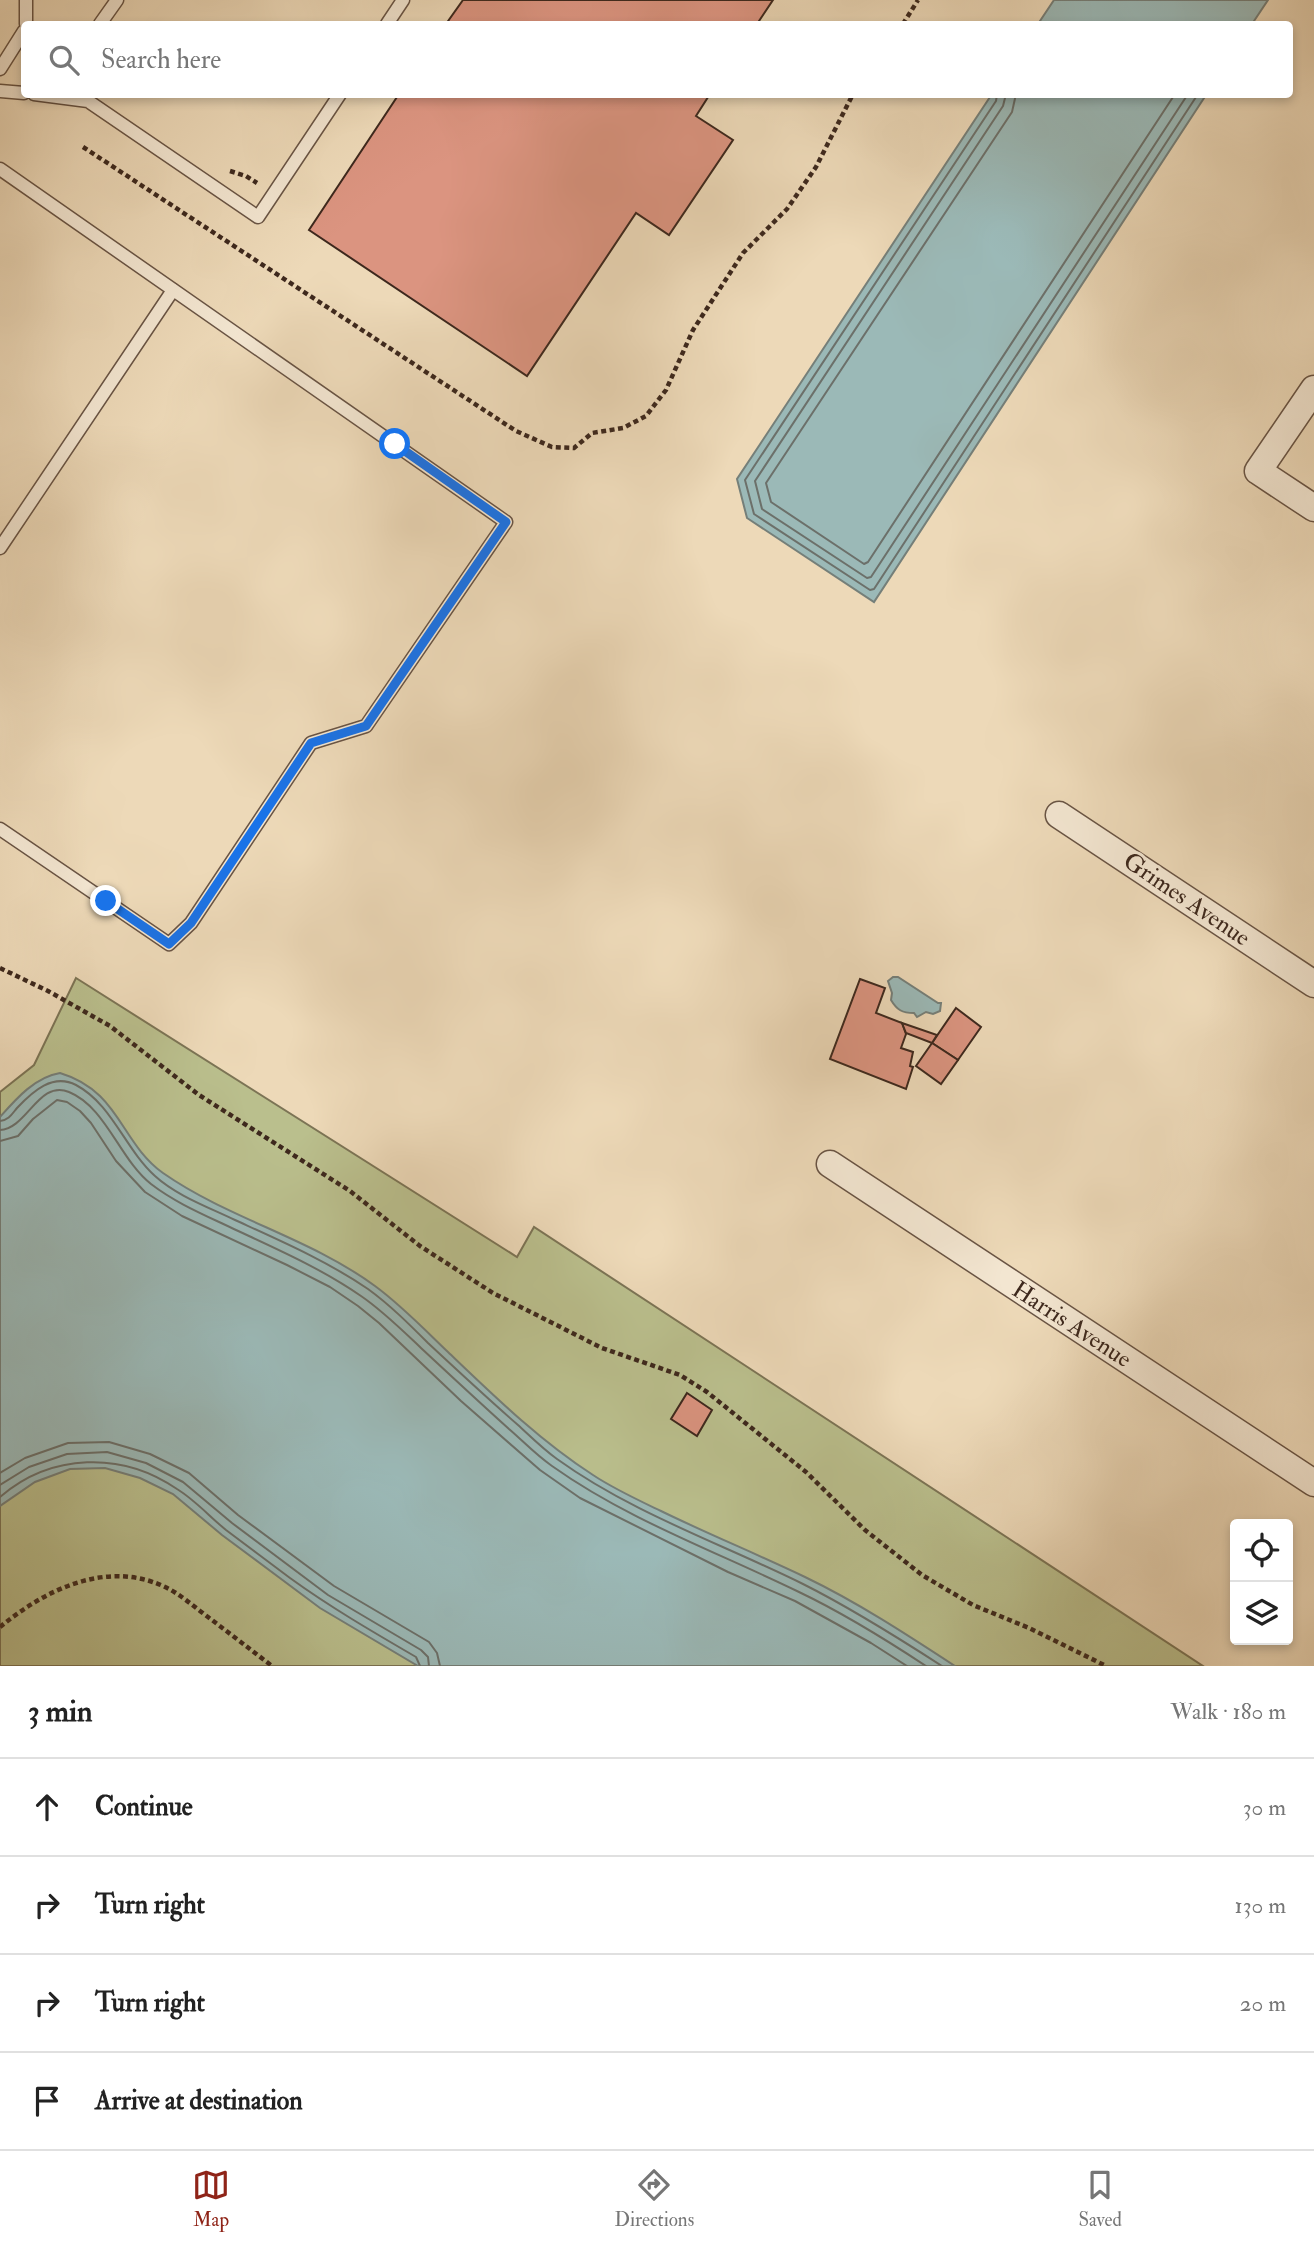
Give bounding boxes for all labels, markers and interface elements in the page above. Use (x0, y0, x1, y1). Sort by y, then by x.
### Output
search box (21, 21, 1293, 98)
icon: search (45, 41, 83, 79)
text: Search here (101, 44, 221, 76)
route start (379, 428, 410, 459)
street label: Grimes Avenue (1117, 846, 1256, 953)
route end (90, 885, 121, 916)
street label: Harris Avenue (1006, 1274, 1137, 1375)
map controls (1230, 1519, 1293, 1645)
button: locate (1230, 1519, 1293, 1582)
button: layers (1230, 1582, 1293, 1645)
text: 3 min (28, 1693, 93, 1730)
text: Walk · 180 m (1171, 1697, 1286, 1726)
icon: ahead (28, 1788, 66, 1826)
text: Continue (95, 1791, 193, 1823)
text: 30 m (1243, 1793, 1286, 1822)
icon: right (28, 1886, 66, 1924)
text: Turn right (95, 1889, 205, 1921)
text: 130 m (1234, 1891, 1286, 1920)
icon: right (28, 1984, 66, 2022)
text: Turn right (95, 1987, 205, 2019)
text: 20 m (1240, 1989, 1286, 2018)
icon: arrive (28, 2082, 66, 2120)
text: Arrive at destination (95, 2085, 303, 2117)
tab: Map (192, 2166, 230, 2232)
tab: Directions (614, 2166, 694, 2232)
tab: Saved (1078, 2166, 1122, 2232)

